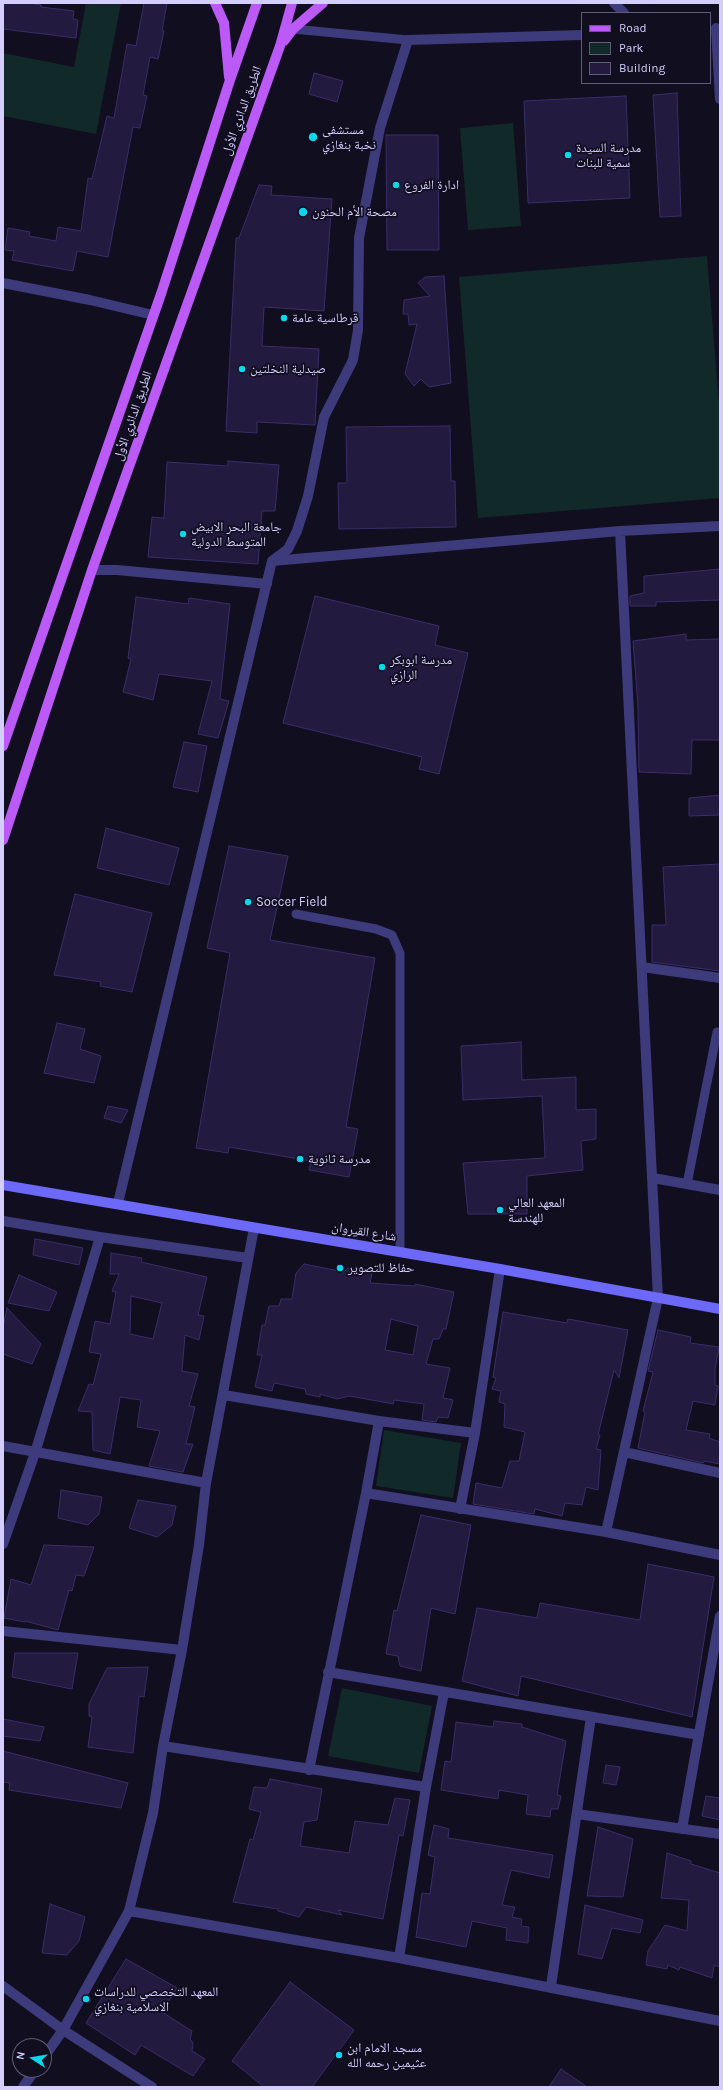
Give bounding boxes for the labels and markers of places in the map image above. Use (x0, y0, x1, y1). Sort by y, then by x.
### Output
place label: مستشفى نخبة بنغازي (322, 122, 376, 153)
marker: مستشفى نخبة بنغازي (307, 131, 319, 143)
place label: مدرسة السيدة سمية للبنات (576, 140, 641, 171)
marker: مدرسة السيدة سمية للبنات (563, 150, 573, 160)
place label: ادارة الفروع (404, 177, 459, 193)
marker: ادارة الفروع (391, 180, 401, 190)
place label: مصحة الأم الحنون (312, 204, 397, 220)
marker: مصحة الأم الحنون (297, 206, 309, 218)
place label: قرطاسية عامة (292, 310, 358, 326)
marker: قرطاسية عامة (279, 313, 289, 323)
place label: صيدلية النخلتين (250, 361, 326, 377)
marker: صيدلية النخلتين (237, 364, 247, 374)
place label: جامعة البحر الابيض المتوسط الدولية (191, 519, 282, 550)
marker: جامعة البحر الابيض المتوسط الدولية (178, 529, 188, 539)
place label: مدرسة ابوبكر الرازي (390, 652, 452, 683)
marker: مدرسة ابوبكر الرازي (377, 662, 387, 672)
place label: Soccer Field (256, 894, 328, 910)
marker: Soccer Field (243, 897, 253, 907)
place label: مدرسة ثانوية (308, 1151, 370, 1167)
marker: مدرسة ثانوية (295, 1154, 305, 1164)
place label: المعهد العالي للهندسة (508, 1195, 565, 1226)
marker: المعهد العالي للهندسة (495, 1205, 505, 1215)
place label: حفاظ للتصوير (348, 1260, 414, 1276)
marker: حفاظ للتصوير (335, 1263, 345, 1273)
place label: المعهد التخصصي للدراسات الاسلامية بنغازي (94, 1984, 218, 2015)
marker: المعهد التخصصي للدراسات الاسلامية بنغازي (81, 1994, 91, 2004)
place label: مسجد الامام ابن عثيمين رحمه الله (347, 2040, 426, 2071)
marker: مسجد الامام ابن عثيمين رحمه الله (334, 2050, 344, 2060)

